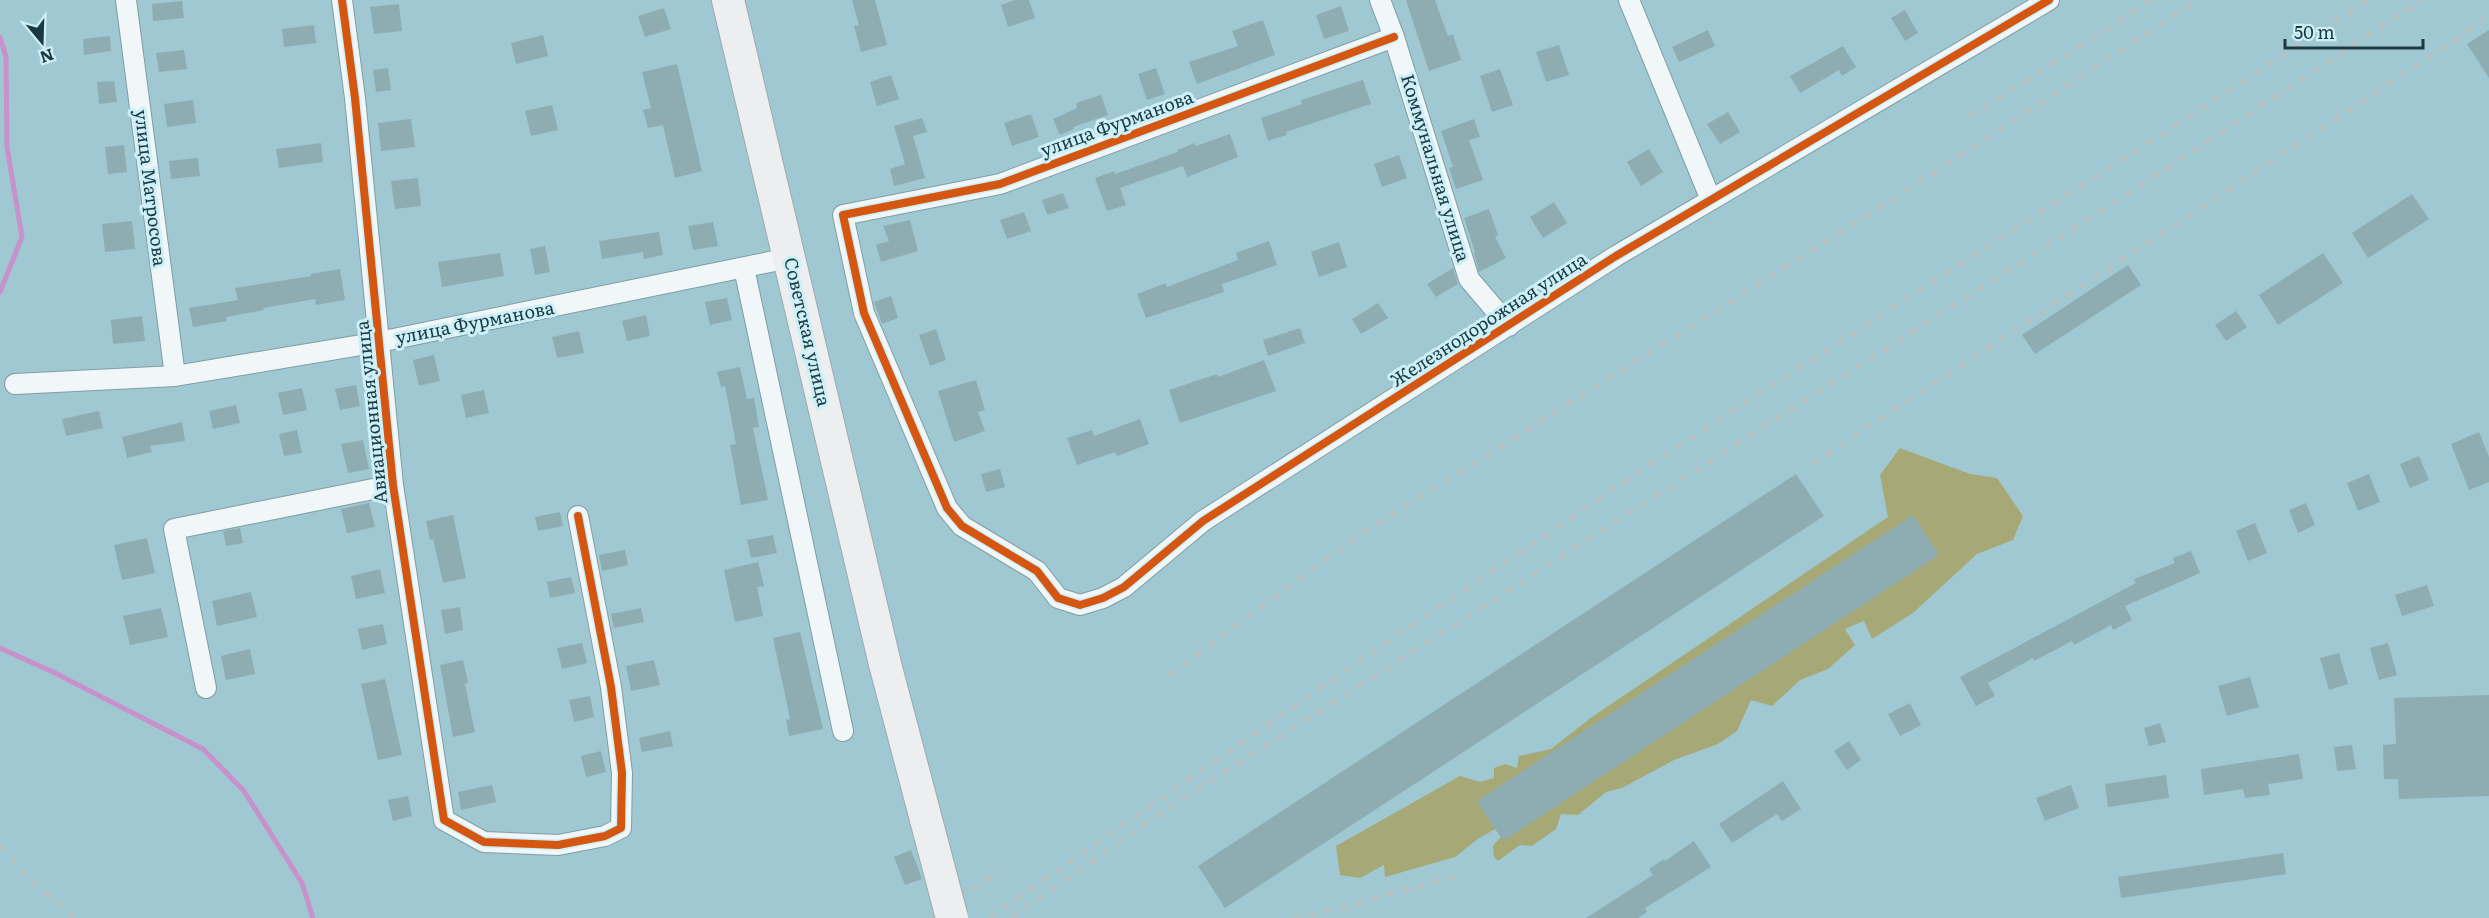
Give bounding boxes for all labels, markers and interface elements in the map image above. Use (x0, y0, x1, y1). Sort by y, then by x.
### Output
north arrow (12, 12, 72, 72)
scale bar (2285, 12, 2423, 50)
text: 50 m (2294, 18, 2335, 45)
text: N (37, 44, 57, 71)
street label: Коммунальная улица (1395, 70, 1478, 265)
street label: улица Фурманова (1036, 82, 1197, 163)
street label: улица Матросова (128, 108, 175, 268)
street label: Железнодорожная улица (1385, 245, 1592, 393)
street label: Советская улица (778, 255, 839, 409)
street label: улица Фурманова (393, 293, 557, 350)
street label: Авиационная улица (347, 319, 394, 505)

